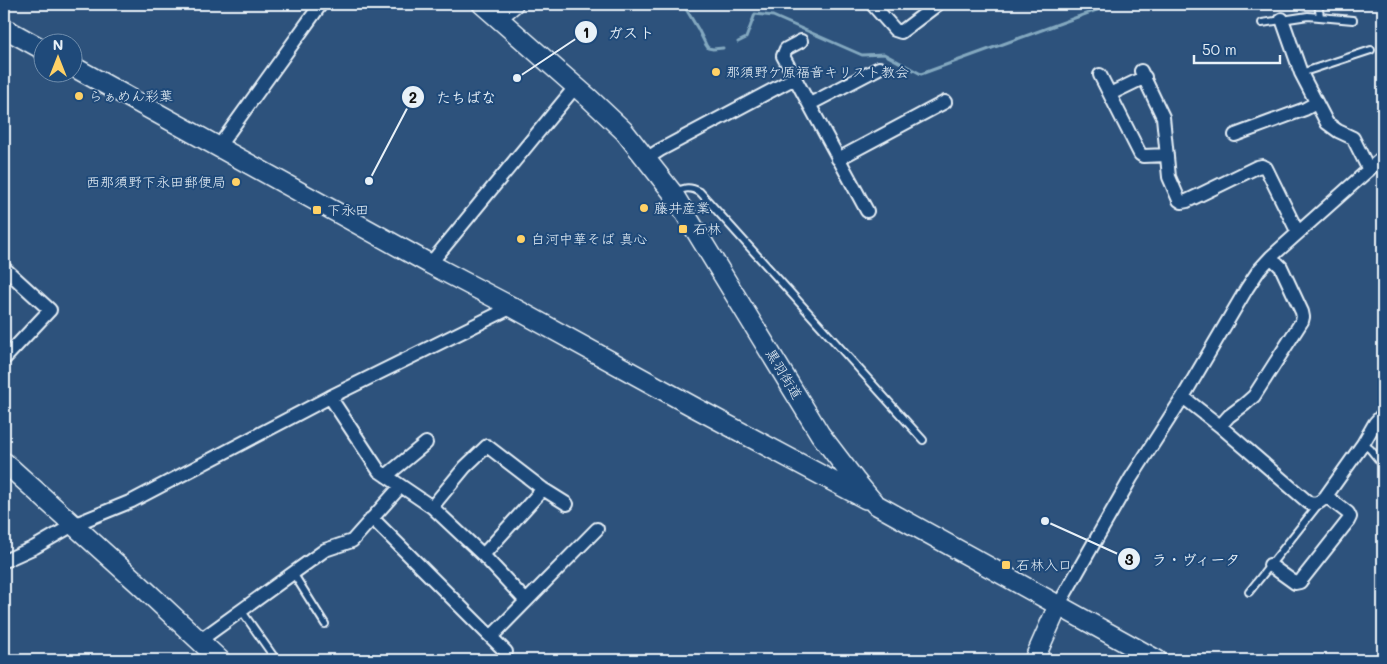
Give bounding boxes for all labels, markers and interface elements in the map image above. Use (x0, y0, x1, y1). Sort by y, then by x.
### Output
callout: ガスト (574, 17, 664, 47)
text: 1 (583, 22, 589, 42)
text: ガスト (608, 22, 654, 42)
north arrow (32, 32, 82, 82)
scale bar (1194, 32, 1281, 64)
text: N (53, 35, 63, 54)
text: 50 m (1202, 39, 1237, 59)
place label: 那須野ケ原福音キリスト教会 (726, 62, 909, 81)
marker: 那須野ケ原福音キリスト教会 (710, 66, 722, 78)
callout: たちばな (401, 82, 506, 112)
place label: らぁめん彩葉 (89, 86, 173, 105)
text: 2 (409, 87, 417, 107)
text: たちばな (436, 87, 496, 107)
marker: らぁめん彩葉 (73, 90, 85, 102)
place label: 西那須野下永田郵便局 (86, 172, 226, 191)
marker: 西那須野下永田郵便局 (230, 176, 242, 188)
place label: 藤井産業 (654, 198, 710, 217)
place label: 下永田 (327, 200, 369, 219)
marker: 藤井産業 (638, 202, 650, 214)
marker: 下永田 (311, 204, 323, 216)
place label: 石林 (693, 219, 721, 238)
marker: 石林 (677, 223, 689, 235)
place label: 白河中華そば 真心 (531, 229, 647, 248)
marker: 白河中華そば 真心 (515, 233, 527, 245)
street label: 黒羽街道 (762, 345, 807, 403)
callout: ラ・ヴィータ (1116, 544, 1251, 574)
text: 3 (1124, 549, 1134, 569)
text: ラ・ヴィータ (1152, 549, 1240, 569)
place label: 石林入口 (1016, 555, 1072, 574)
marker: 石林入口 (1000, 559, 1012, 571)

